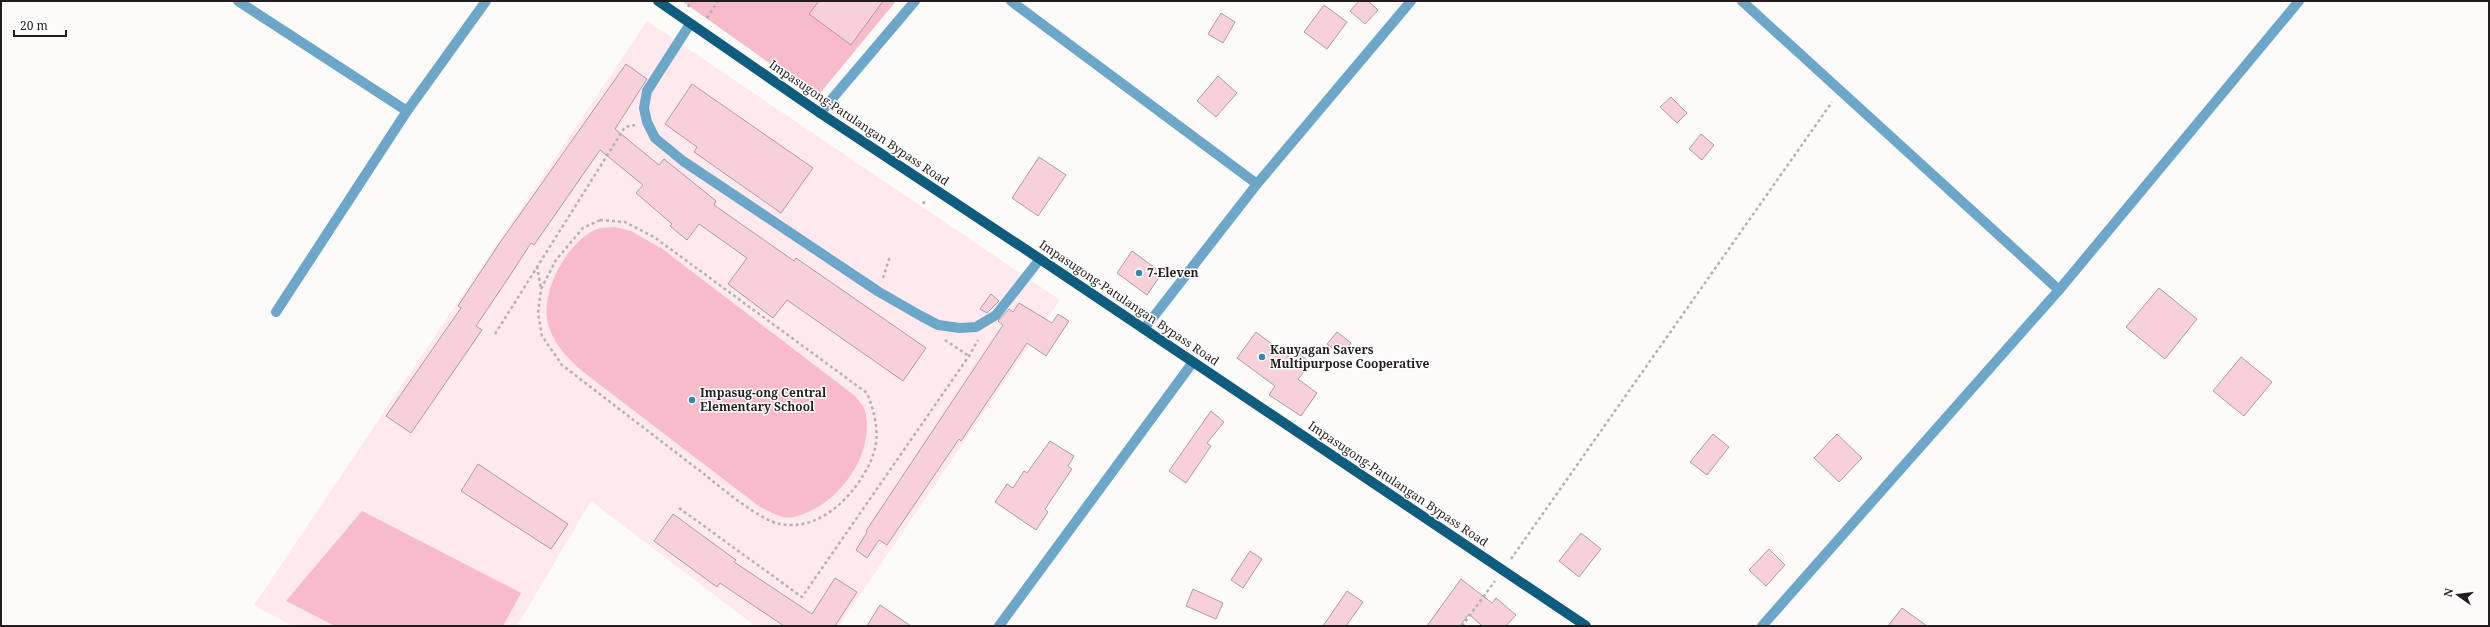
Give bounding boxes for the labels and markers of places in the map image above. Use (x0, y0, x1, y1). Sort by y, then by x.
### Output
place label: 7-Eleven (1147, 264, 1199, 281)
marker: 7-Eleven (1134, 268, 1144, 278)
place label: Kauyagan Savers Multipurpose Cooperative (1270, 341, 1430, 372)
marker: Kauyagan Savers Multipurpose Cooperative (1257, 352, 1267, 362)
place label: Impasug-ong Central Elementary School (700, 384, 827, 415)
marker: Impasug-ong Central Elementary School (687, 395, 697, 405)

